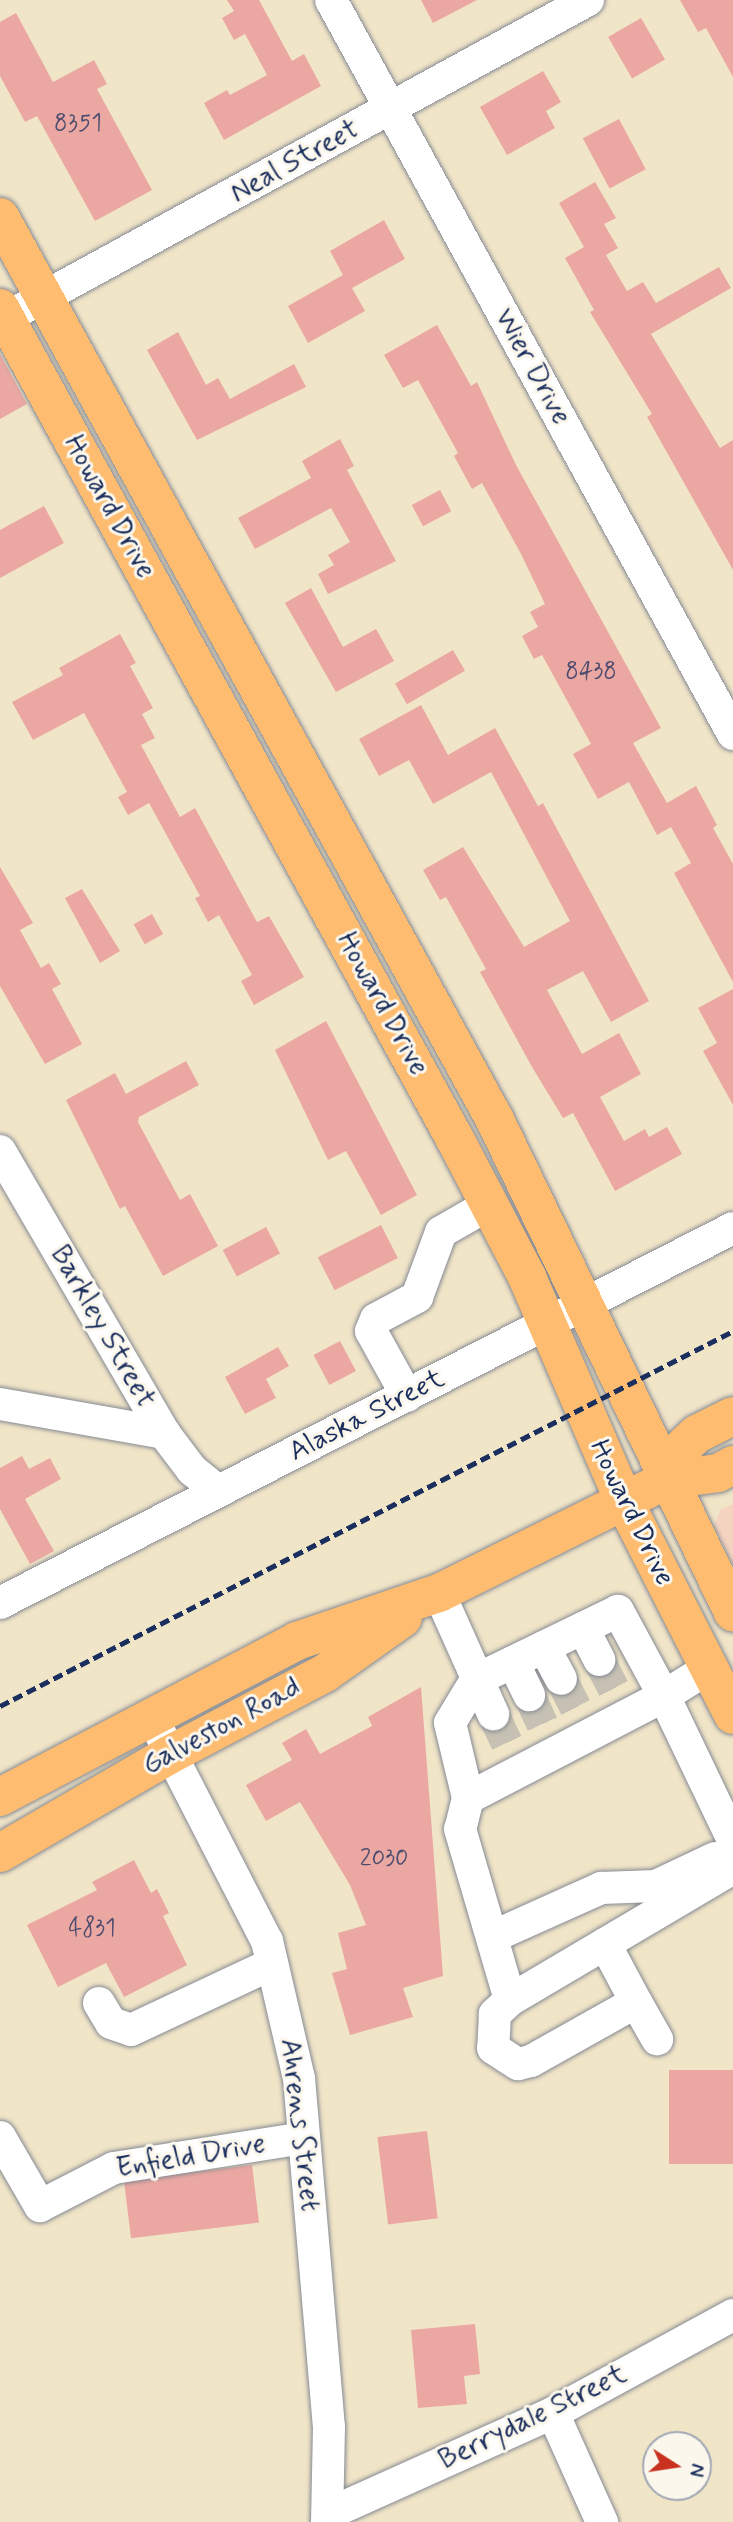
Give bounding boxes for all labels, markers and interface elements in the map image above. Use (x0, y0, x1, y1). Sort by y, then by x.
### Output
house number: 8351 (54, 110, 102, 138)
street label: Neal Street (226, 113, 364, 211)
street label: Wier Drive (487, 304, 577, 430)
street label: Howard Drive (56, 430, 162, 584)
house number: 8438 (565, 658, 617, 686)
street label: Howard Drive (329, 927, 435, 1081)
street label: Barkley Street (42, 1241, 162, 1413)
street label: Alaska Street (284, 1362, 450, 1470)
street label: Howard Drive (582, 1435, 680, 1591)
street label: Galveston Road (139, 1672, 305, 1782)
house number: 2030 (360, 1845, 408, 1873)
house number: 4831 (68, 1915, 116, 1943)
street label: Ahrens Street (271, 2034, 327, 2216)
street label: Enfield Drive (115, 2128, 267, 2186)
street label: Berrydale Street (434, 2358, 632, 2478)
north arrow (642, 2431, 712, 2501)
text: N (683, 2461, 710, 2479)

